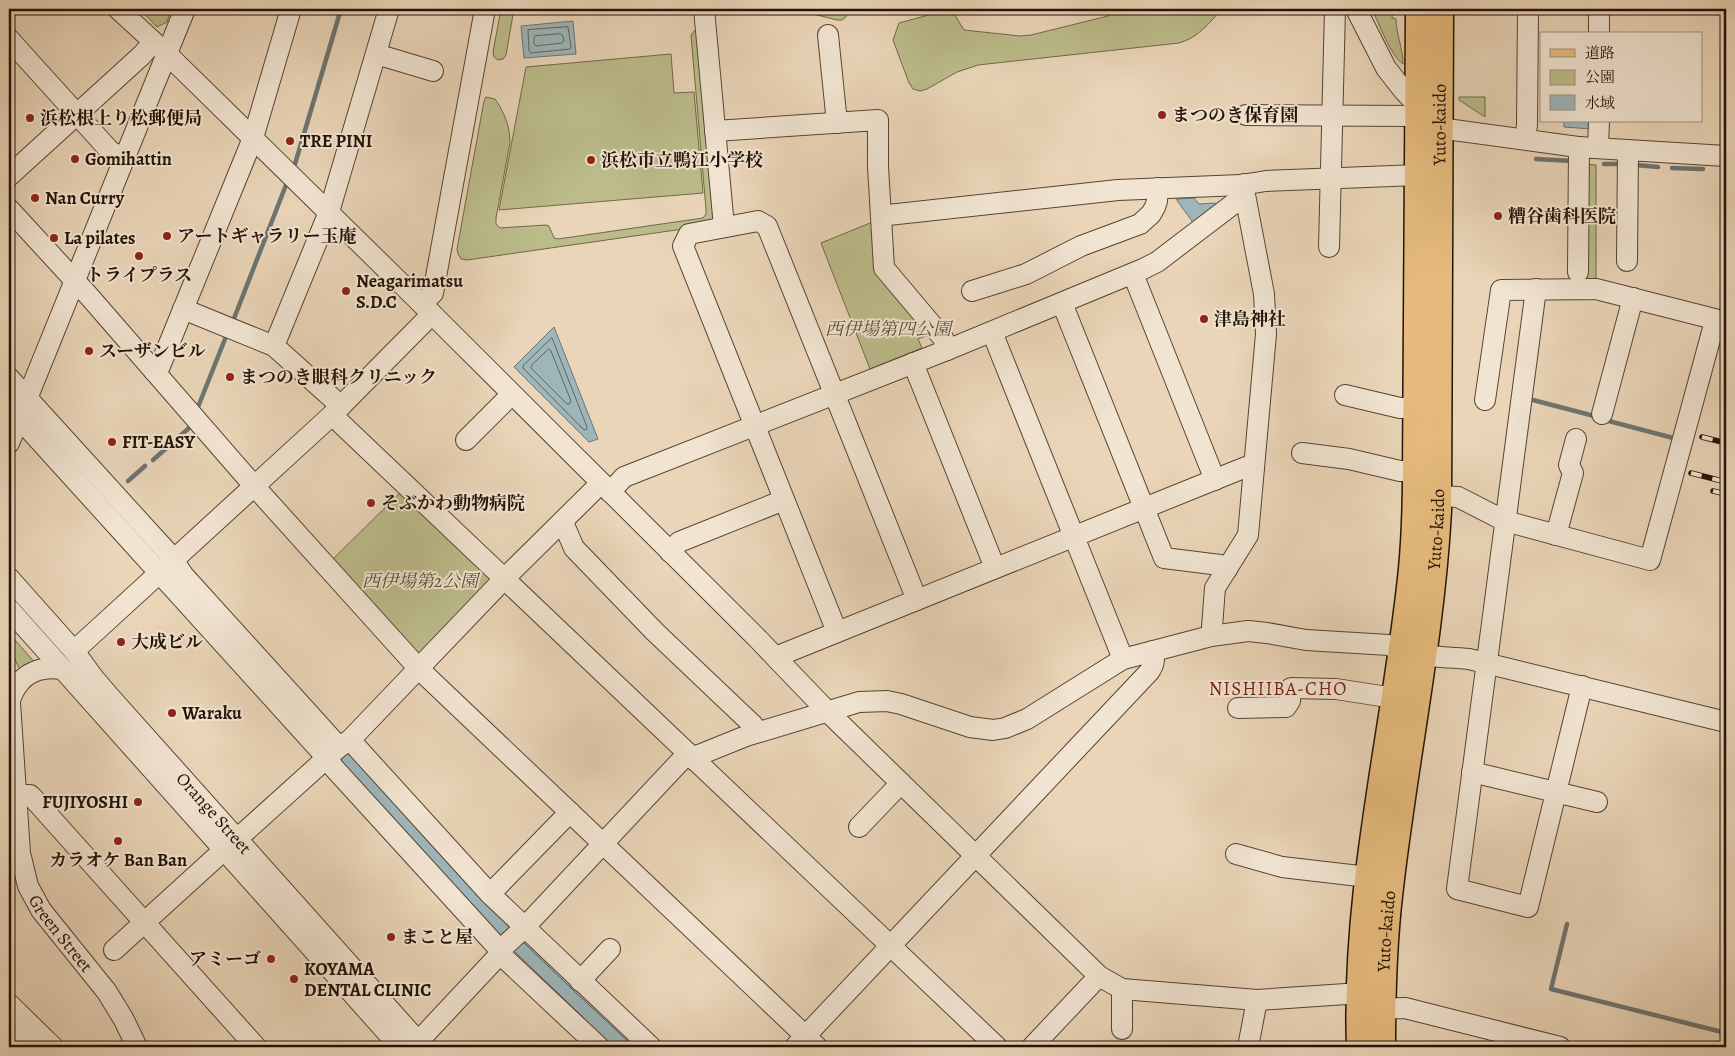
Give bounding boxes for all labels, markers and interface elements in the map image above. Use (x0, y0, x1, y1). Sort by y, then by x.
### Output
legend (1540, 32, 1702, 122)
text: 道路 (1585, 43, 1615, 63)
text: 公園 (1585, 67, 1615, 87)
street label: Yuto-kaido (1427, 84, 1452, 166)
text: 水域 (1585, 93, 1615, 113)
place label: まつのき保育園 (1172, 103, 1298, 127)
place label: 浜松根上り松郵便局 (40, 106, 202, 130)
marker: まつのき保育園 (1156, 109, 1168, 121)
marker: 浜松根上り松郵便局 (24, 112, 36, 124)
place label: TRE PINI (300, 129, 372, 153)
marker: TRE PINI (284, 135, 296, 147)
place label: Gomihattin (85, 147, 172, 171)
place label: 浜松市立鴨江小学校 (601, 148, 763, 172)
marker: Gomihattin (69, 153, 81, 165)
marker: 浜松市立鴨江小学校 (585, 154, 597, 166)
place label: Nan Curry (45, 186, 125, 210)
marker: Nan Curry (29, 192, 41, 204)
place label: 糟谷歯科医院 (1508, 204, 1616, 228)
marker: 糟谷歯科医院 (1492, 210, 1504, 222)
place label: アートギャラリー玉庵 (177, 224, 356, 248)
place label: La pilates (64, 226, 135, 250)
marker: アートギャラリー玉庵 (161, 230, 173, 242)
marker: La pilates (48, 232, 60, 244)
marker: トライプラス (133, 250, 145, 262)
place label: トライプラス (86, 263, 192, 287)
place label: Neagarimatsu S.D.C (356, 269, 463, 314)
marker: Neagarimatsu S.D.C (340, 285, 352, 297)
place label: 津島神社 (1214, 307, 1286, 331)
marker: 津島神社 (1198, 313, 1210, 325)
park label: 西伊場第四公園 (825, 317, 954, 341)
place label: スーザンビル (99, 339, 206, 363)
marker: スーザンビル (83, 345, 95, 357)
place label: まつのき眼科クリニック (240, 365, 437, 389)
marker: まつのき眼科クリニック (224, 371, 236, 383)
place label: FIT-EASY (122, 430, 195, 454)
marker: FIT-EASY (106, 436, 118, 448)
street label: Yuto-kaido (1421, 489, 1450, 572)
place label: そぶかわ動物病院 (381, 491, 525, 515)
marker: そぶかわ動物病院 (365, 497, 377, 509)
park label: 西伊場第2公園 (362, 569, 481, 593)
place label: 大成ビル (131, 630, 203, 654)
marker: 大成ビル (115, 636, 127, 648)
district label: NISHIIBA-CHO (1209, 676, 1347, 702)
place label: Waraku (181, 701, 242, 725)
marker: Waraku (166, 707, 178, 719)
street label: Orange Street (171, 767, 257, 859)
place label: FUJIYOSHI (42, 790, 128, 814)
marker: FUJIYOSHI (132, 796, 144, 808)
marker: カラオケ Ban Ban (112, 835, 124, 847)
place label: カラオケ Ban Ban (49, 848, 187, 872)
street label: Yuto-kaido (1371, 889, 1402, 973)
street label: Green Street (23, 890, 98, 977)
place label: まこと屋 (401, 925, 473, 949)
marker: まこと屋 (385, 931, 397, 943)
place label: アミーゴ (189, 947, 261, 971)
marker: アミーゴ (265, 953, 277, 965)
place label: KOYAMA DENTAL CLINIC (304, 957, 431, 1002)
marker: KOYAMA DENTAL CLINIC (288, 973, 300, 985)

